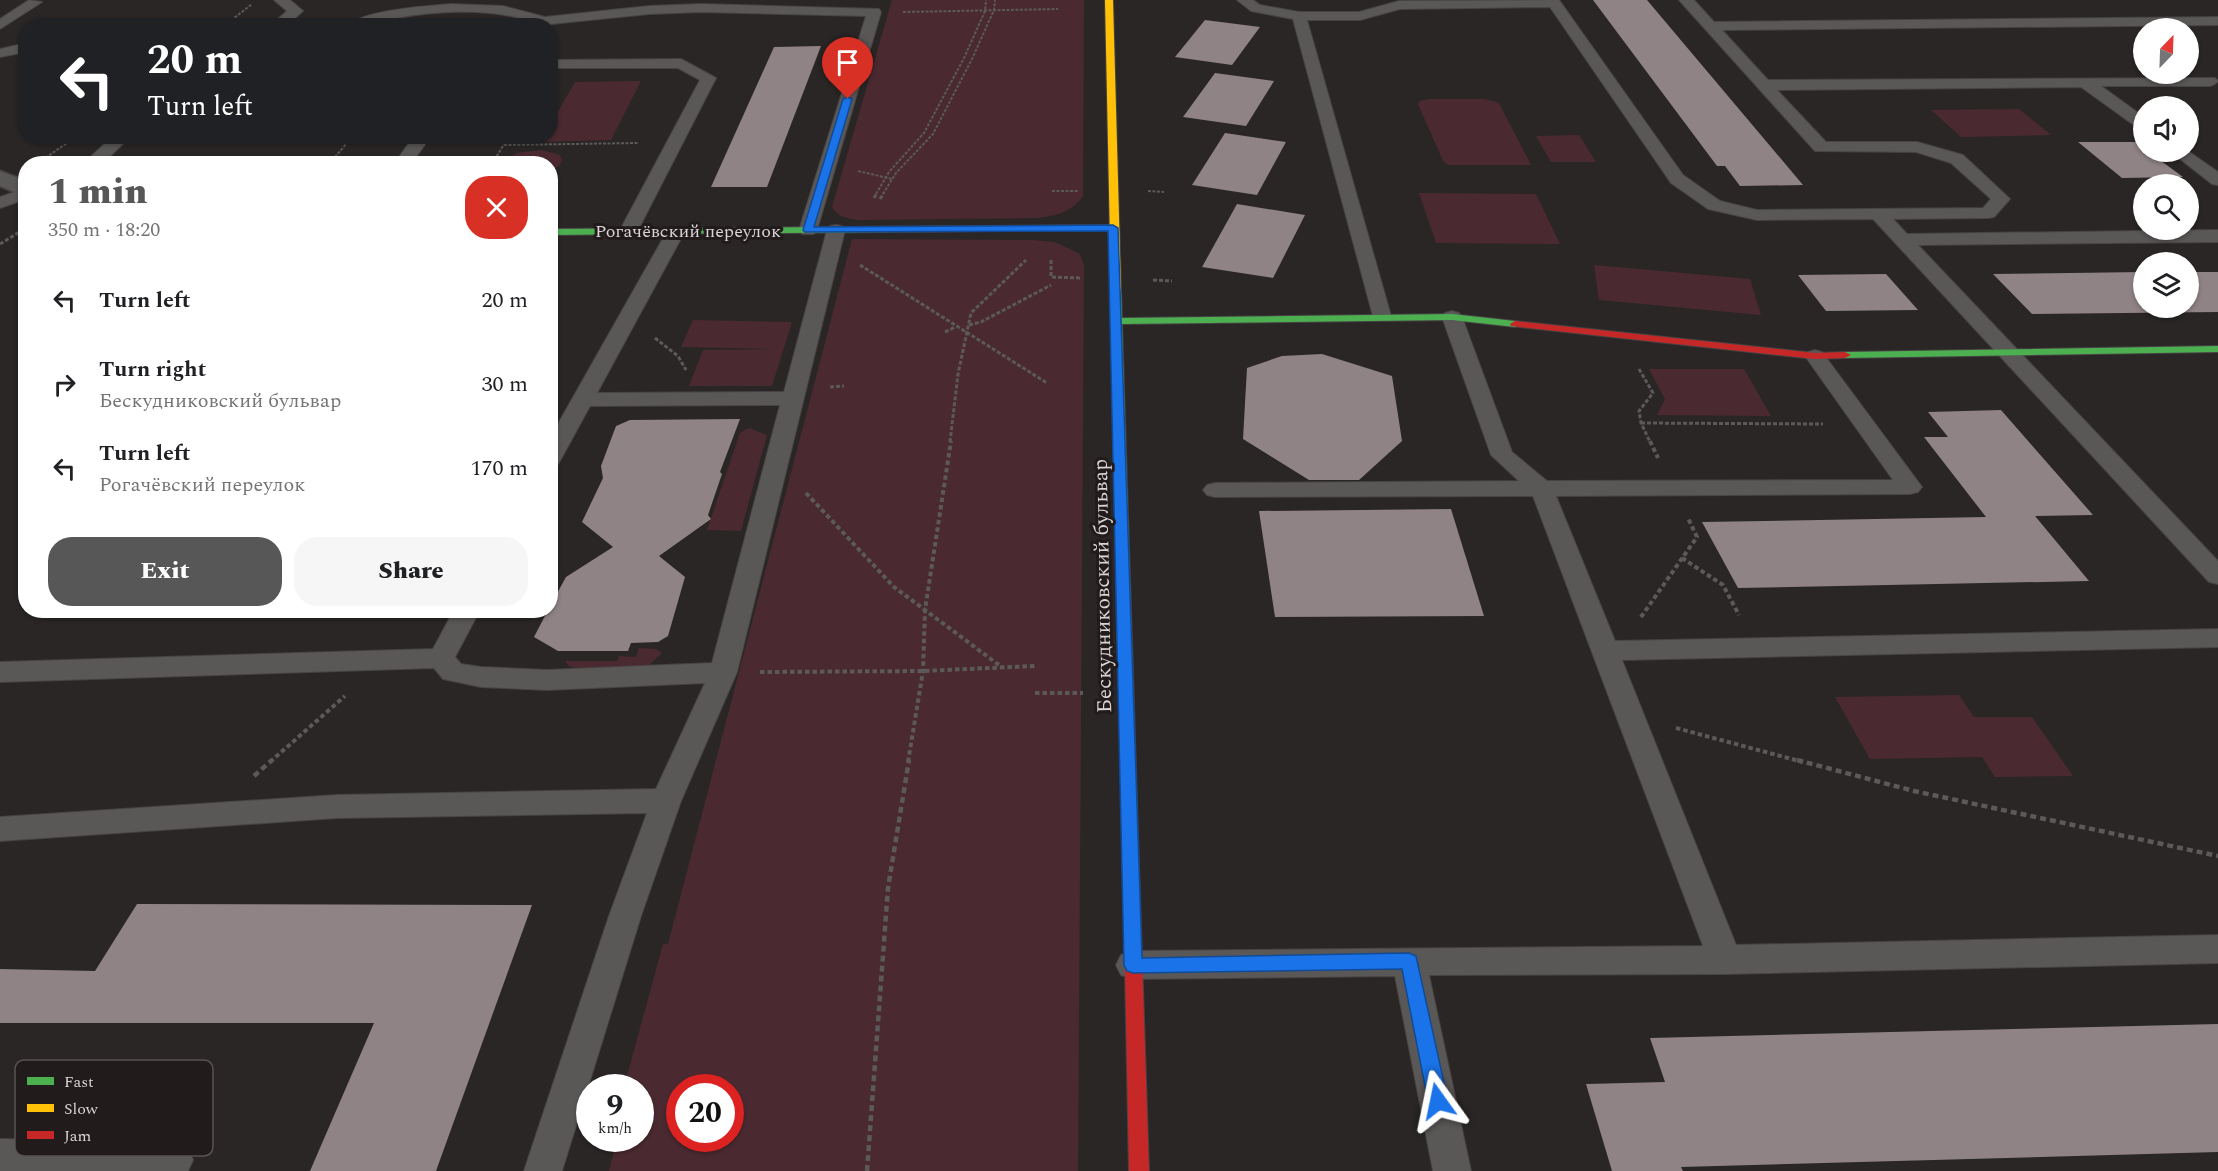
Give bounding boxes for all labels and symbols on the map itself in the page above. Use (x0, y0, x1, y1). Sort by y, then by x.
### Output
north arrow (2133, 18, 2199, 84)
pin (822, 37, 873, 99)
street label: Рогачёвский переулок (595, 218, 781, 245)
street label: Бескудниковский бульвар (1085, 459, 1121, 713)
legend (15, 1060, 213, 1156)
position arrow (1406, 1069, 1470, 1133)
text: Fast (64, 1070, 94, 1094)
speed limit sign: 20 (666, 1074, 744, 1152)
text: Slow (64, 1097, 99, 1121)
text: Jam (64, 1124, 92, 1148)

